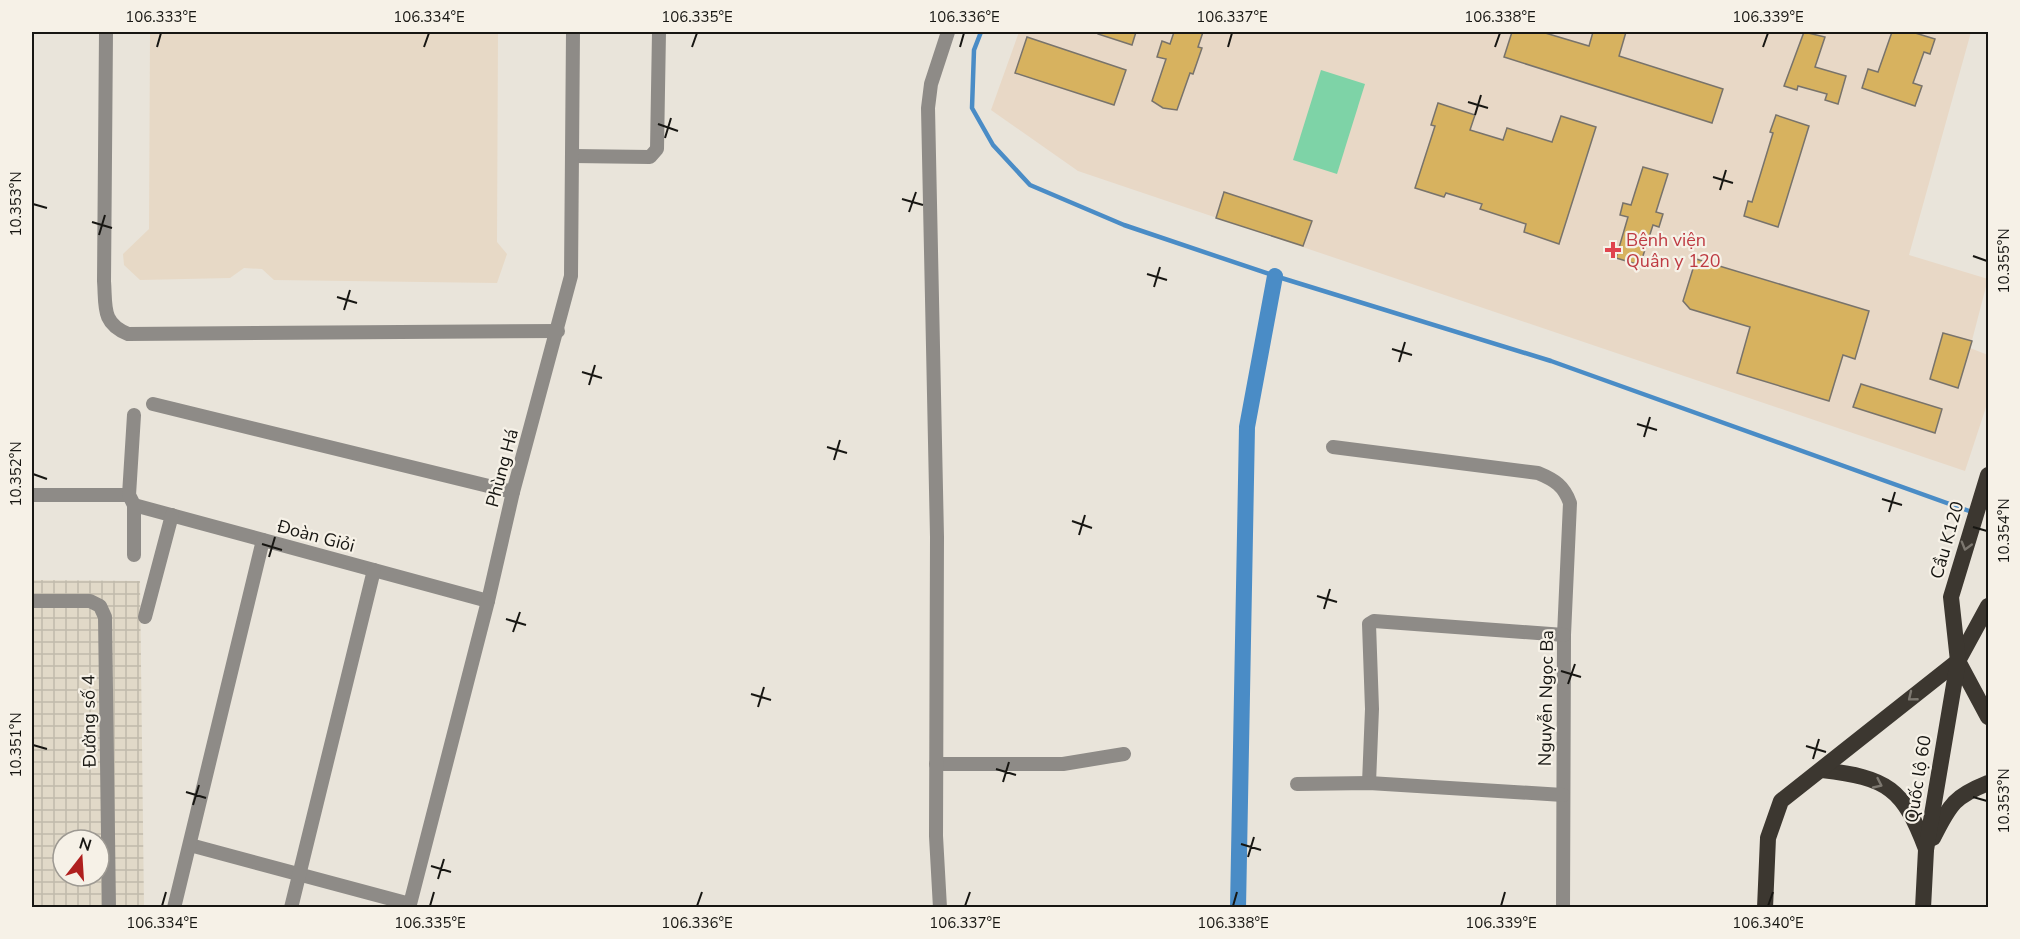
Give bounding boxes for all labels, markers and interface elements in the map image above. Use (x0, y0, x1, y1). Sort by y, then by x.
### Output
text: 106.333°E (125, 7, 197, 27)
text: 106.334°E (393, 7, 465, 27)
text: 106.335°E (661, 7, 733, 27)
text: 106.336°E (928, 7, 1000, 27)
text: 106.337°E (1196, 7, 1268, 27)
text: 106.338°E (1464, 7, 1536, 27)
text: 106.339°E (1732, 7, 1804, 27)
text: 10.353°N (6, 171, 26, 237)
place label: Bệnh viện Quân y 120 (1626, 228, 1721, 273)
text: 10.355°N (1994, 228, 2014, 294)
marker: Bệnh viện Quân y 120 (1604, 241, 1622, 259)
street label: Phùng Há (480, 426, 524, 510)
text: 10.352°N (6, 441, 26, 507)
street label: Cầu K120 (1924, 498, 1970, 582)
text: 10.354°N (1994, 498, 2014, 564)
street label: Đoàn Giỏi (274, 514, 357, 558)
one-way arrow (1961, 540, 1973, 551)
street label: Nguyễn Ngọc Ba (1533, 630, 1559, 766)
street label: Đường số 4 (76, 674, 102, 769)
one-way arrow (1907, 690, 1918, 701)
text: 10.351°N (6, 712, 26, 778)
street label: Quốc lộ 60 (1899, 733, 1937, 825)
text: 10.353°N (1994, 768, 2014, 834)
one-way arrow (1872, 776, 1883, 788)
north arrow (51, 828, 111, 888)
text: N (76, 832, 94, 857)
text: 106.334°E (126, 913, 198, 933)
text: 106.335°E (394, 913, 466, 933)
text: 106.336°E (661, 913, 733, 933)
text: 106.337°E (929, 913, 1001, 933)
text: 106.338°E (1197, 913, 1269, 933)
text: 106.339°E (1465, 913, 1537, 933)
text: 106.340°E (1732, 913, 1804, 933)

